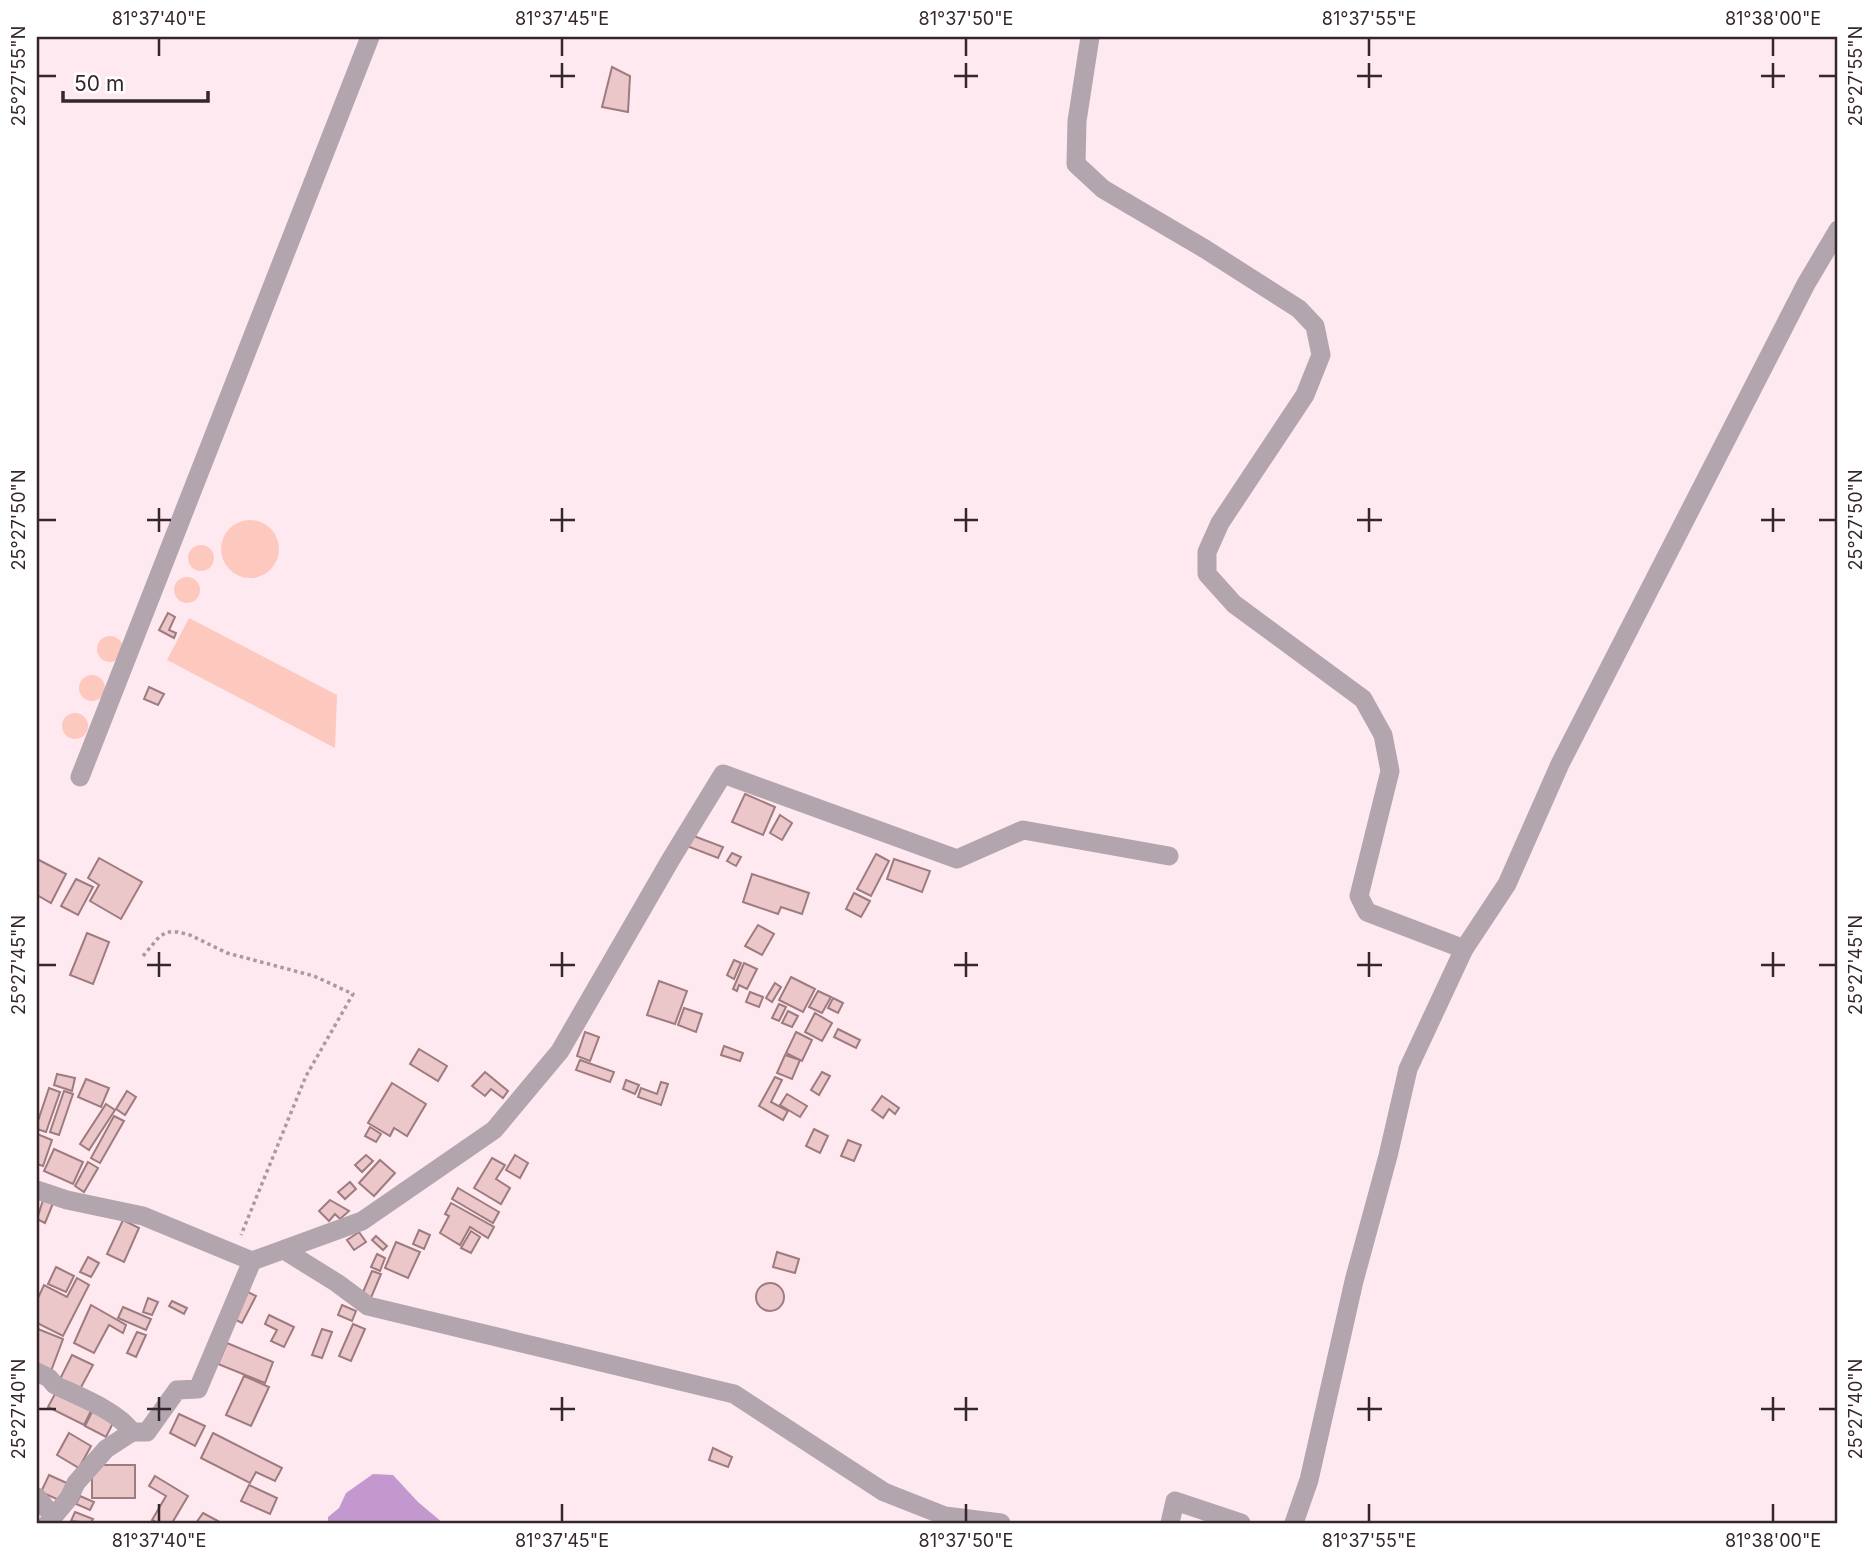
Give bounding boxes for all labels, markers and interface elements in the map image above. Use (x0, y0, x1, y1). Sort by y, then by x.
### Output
text: 81°37'40"E (112, 8, 206, 29)
text: 81°37'45"E (515, 8, 609, 29)
text: 81°37'50"E (919, 8, 1013, 29)
text: 81°37'55"E (1322, 8, 1416, 29)
text: 81°38'00"E (1725, 8, 1821, 29)
text: 25°27'55"N (8, 26, 29, 126)
text: 25°27'55"N (1845, 26, 1866, 126)
scale bar (63, 60, 208, 104)
text: 50 m (74, 71, 124, 96)
text: 25°27'50"N (8, 470, 29, 570)
text: 25°27'50"N (1845, 470, 1866, 570)
text: 25°27'45"N (8, 915, 29, 1015)
text: 25°27'45"N (1845, 915, 1866, 1015)
text: 25°27'40"N (8, 1359, 29, 1459)
text: 25°27'40"N (1845, 1359, 1866, 1459)
text: 81°37'40"E (112, 1530, 206, 1551)
text: 81°37'45"E (515, 1530, 609, 1551)
text: 81°37'50"E (919, 1530, 1013, 1551)
text: 81°37'55"E (1322, 1530, 1416, 1551)
text: 81°38'00"E (1725, 1530, 1821, 1551)

